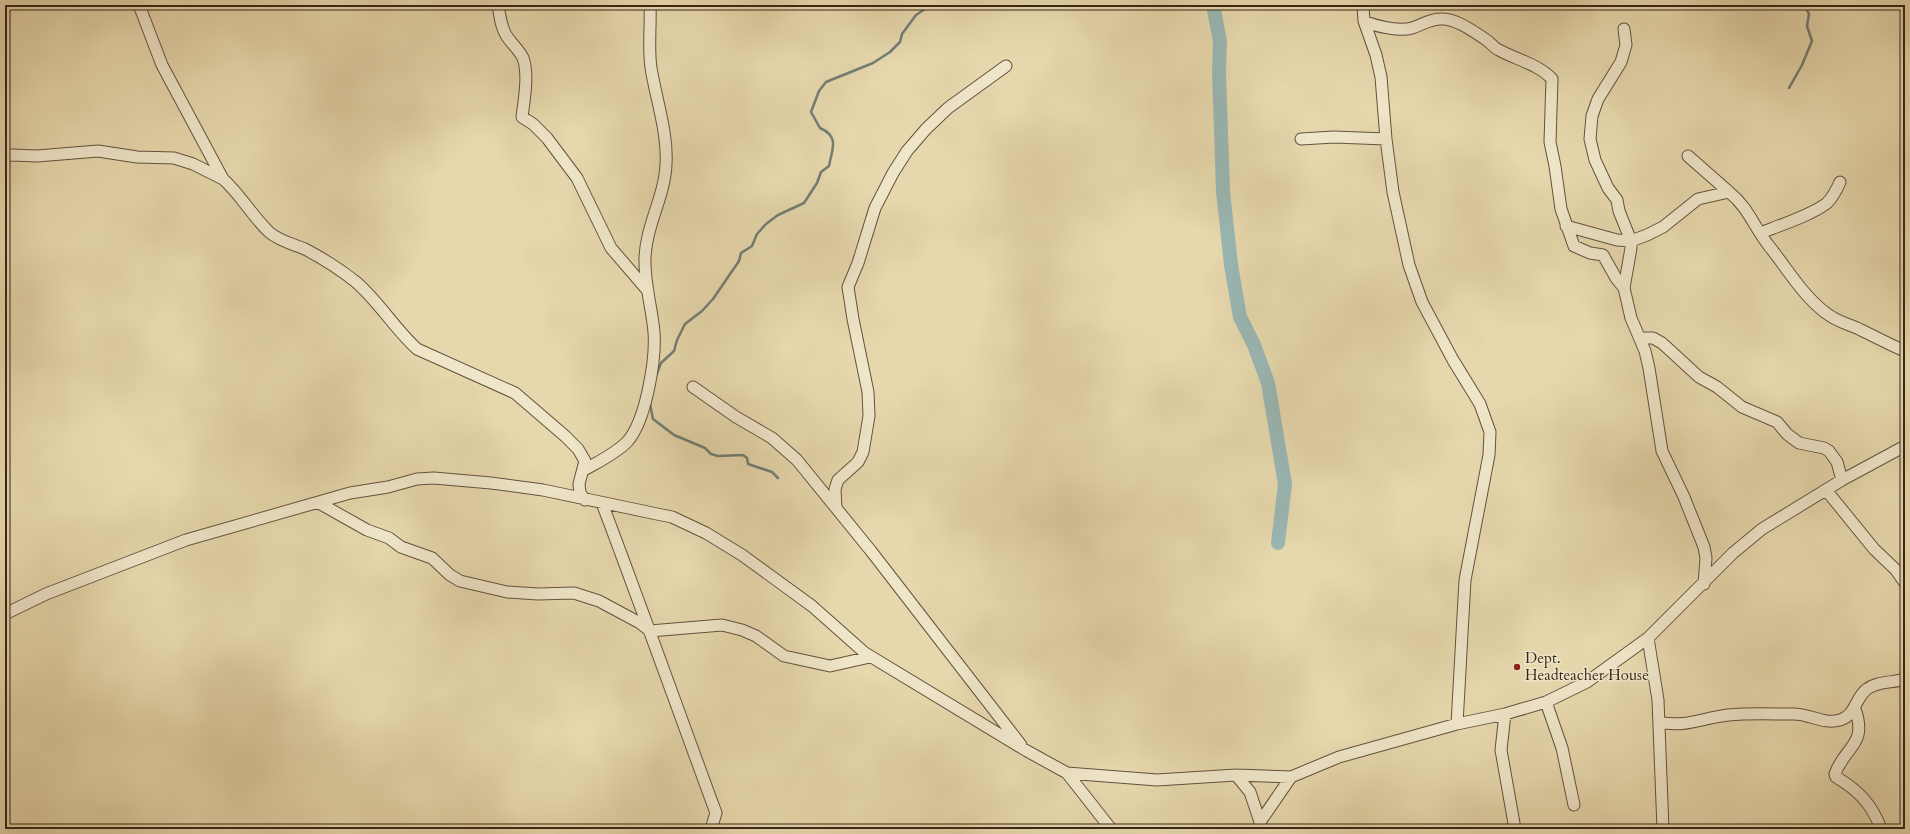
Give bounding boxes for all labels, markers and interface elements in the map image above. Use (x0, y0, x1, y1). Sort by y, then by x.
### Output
place label: Dept. Headteacher House (1525, 648, 1649, 685)
marker: Dept. Headteacher House (1512, 662, 1522, 672)

